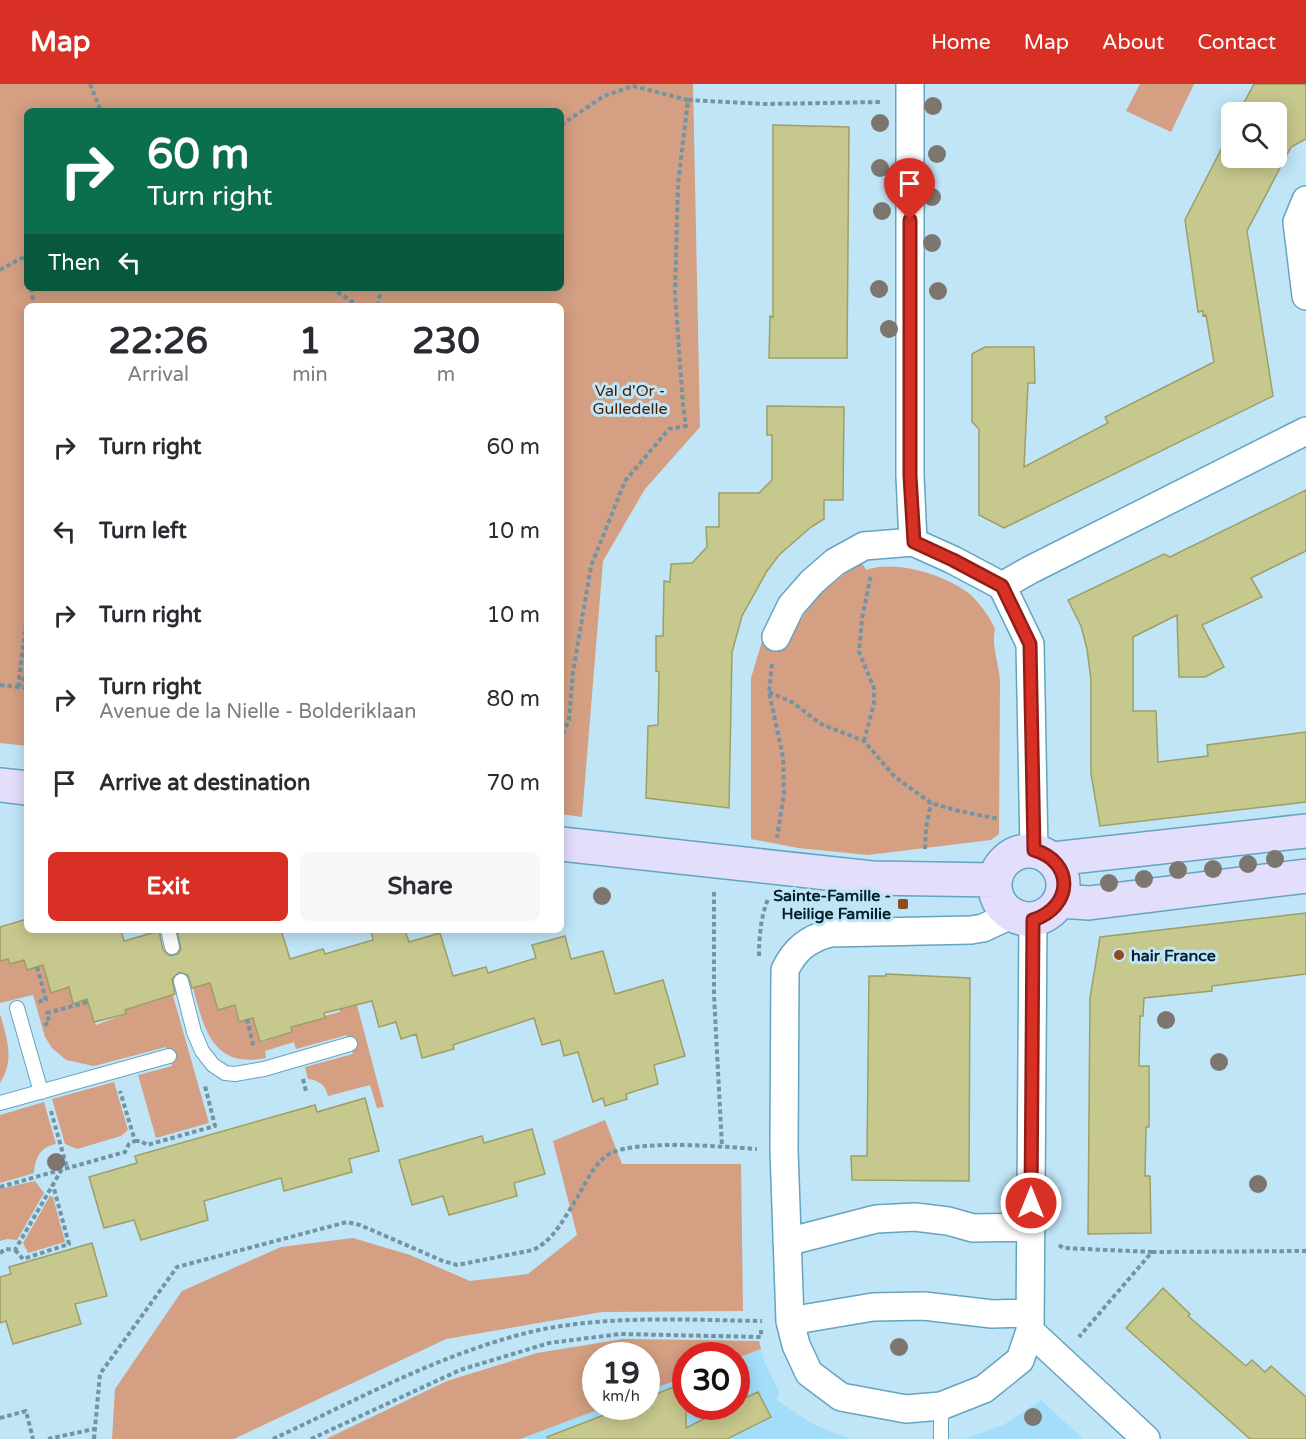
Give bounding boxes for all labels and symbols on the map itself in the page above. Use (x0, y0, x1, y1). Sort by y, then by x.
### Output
pin (884, 158, 935, 220)
park label: Val d'Or - Gulledelle (592, 381, 668, 419)
place label: Sainte-Famille - Heilige Familie (773, 886, 891, 924)
marker: Sainte-Famille - Heilige Familie (896, 897, 910, 911)
place label: hair France (1131, 946, 1216, 966)
marker: hair France (1112, 948, 1126, 962)
position arrow (999, 1171, 1063, 1235)
speed limit sign: 30 (672, 1342, 750, 1420)

